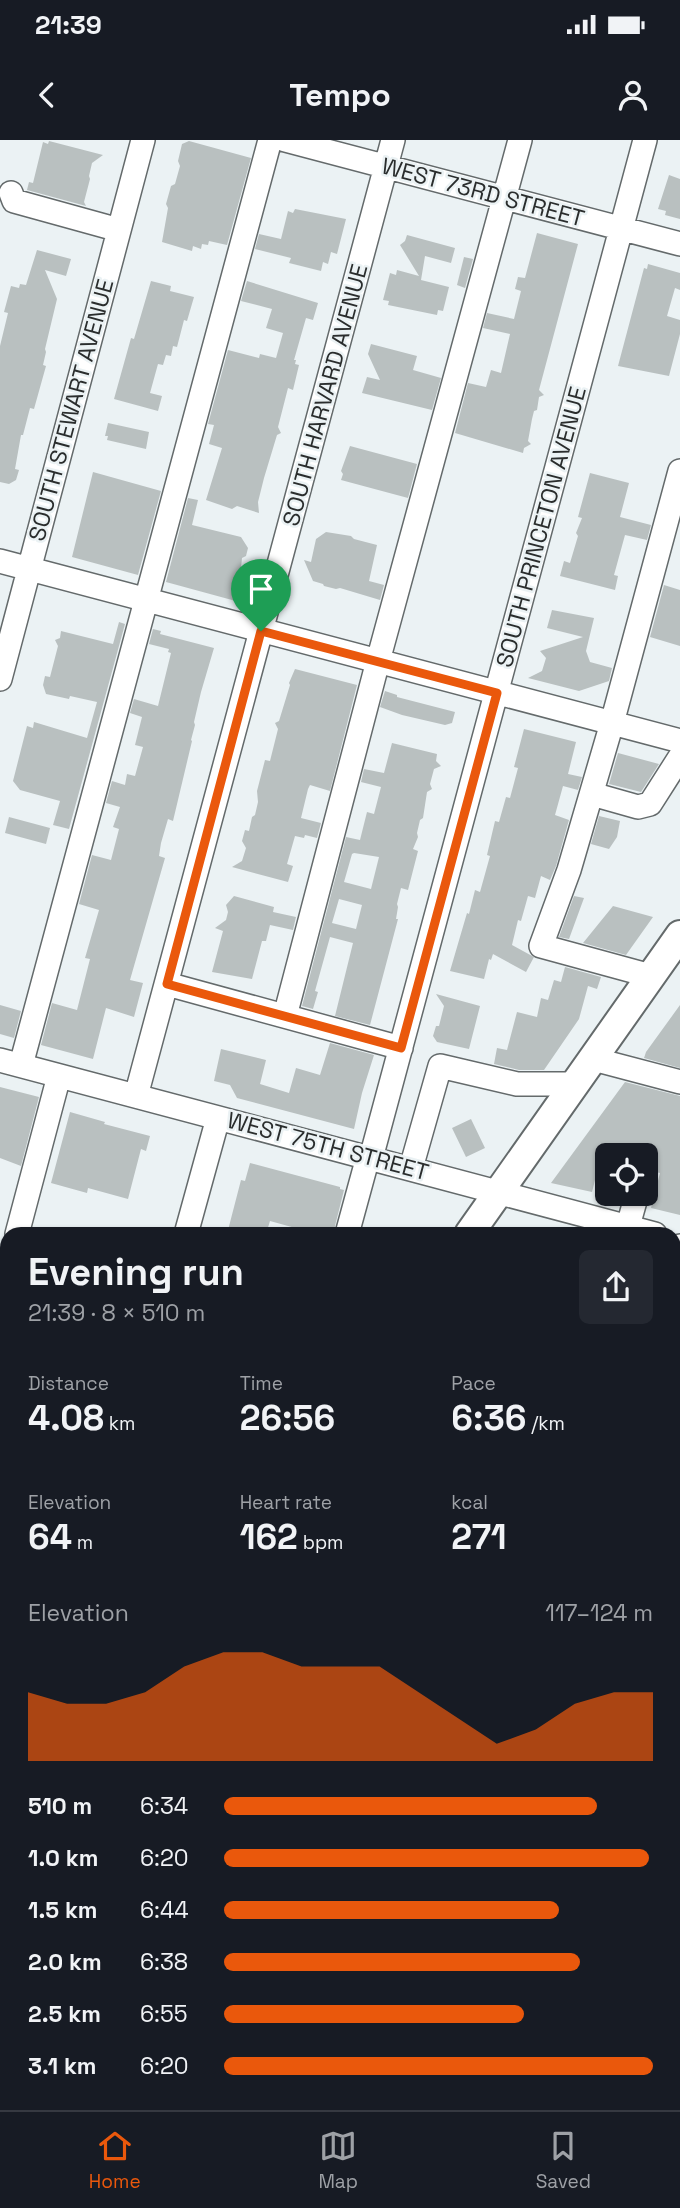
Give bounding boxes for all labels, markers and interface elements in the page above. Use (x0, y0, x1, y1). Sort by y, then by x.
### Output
text: 21:39 (35, 8, 102, 42)
text: Tempo (289, 75, 391, 115)
icon: back (28, 76, 66, 114)
icon: person (614, 76, 652, 114)
street label: WEST 73RD STREET (378, 150, 588, 234)
street label: SOUTH HARVARD AVENUE (276, 261, 374, 529)
street label: SOUTH STEWART AVENUE (22, 276, 120, 544)
street label: SOUTH PRINCETON AVENUE (489, 383, 593, 671)
pin (231, 559, 291, 631)
icon: arrive (242, 570, 280, 608)
street label: WEST 75TH STREET (224, 1105, 432, 1187)
map controls (595, 1143, 658, 1206)
button: locate (595, 1143, 658, 1206)
text: Evening run (28, 1248, 244, 1296)
button: share (579, 1250, 653, 1324)
text: 21:39 · 8 × 510 m (28, 1298, 205, 1328)
text: Distance (28, 1371, 109, 1396)
text: Time (240, 1371, 283, 1396)
text: Pace (451, 1371, 496, 1396)
text: 4.08 (28, 1396, 104, 1440)
text: 26:56 (240, 1396, 335, 1440)
text: 6:36 (451, 1396, 526, 1440)
text: km (104, 1411, 135, 1436)
text: /km (526, 1411, 565, 1436)
text: Elevation (28, 1490, 111, 1515)
text: Heart rate (240, 1490, 332, 1515)
text: kcal (451, 1490, 488, 1515)
text: 64 (28, 1515, 72, 1559)
text: 162 (240, 1515, 298, 1559)
text: 271 (451, 1515, 507, 1559)
text: m (72, 1530, 93, 1555)
text: bpm (298, 1530, 343, 1555)
text: Elevation (28, 1598, 129, 1628)
text: 117–124 m (545, 1598, 653, 1628)
text: 510 m (28, 1791, 92, 1821)
text: 6:34 (140, 1791, 188, 1821)
text: 1.0 km (28, 1843, 98, 1873)
text: 6:20 (140, 1843, 189, 1873)
text: 1.5 km (28, 1895, 98, 1925)
text: 6:44 (140, 1895, 189, 1925)
text: 2.0 km (28, 1947, 102, 1977)
text: 6:38 (140, 1947, 188, 1977)
text: 2.5 km (28, 1999, 101, 2029)
text: 6:55 (140, 1999, 187, 2029)
text: 3.1 km (28, 2051, 97, 2081)
text: 6:20 (140, 2051, 189, 2081)
tab: Home (89, 2127, 141, 2194)
tab: Map (318, 2127, 358, 2194)
tab: Saved (536, 2127, 591, 2194)

